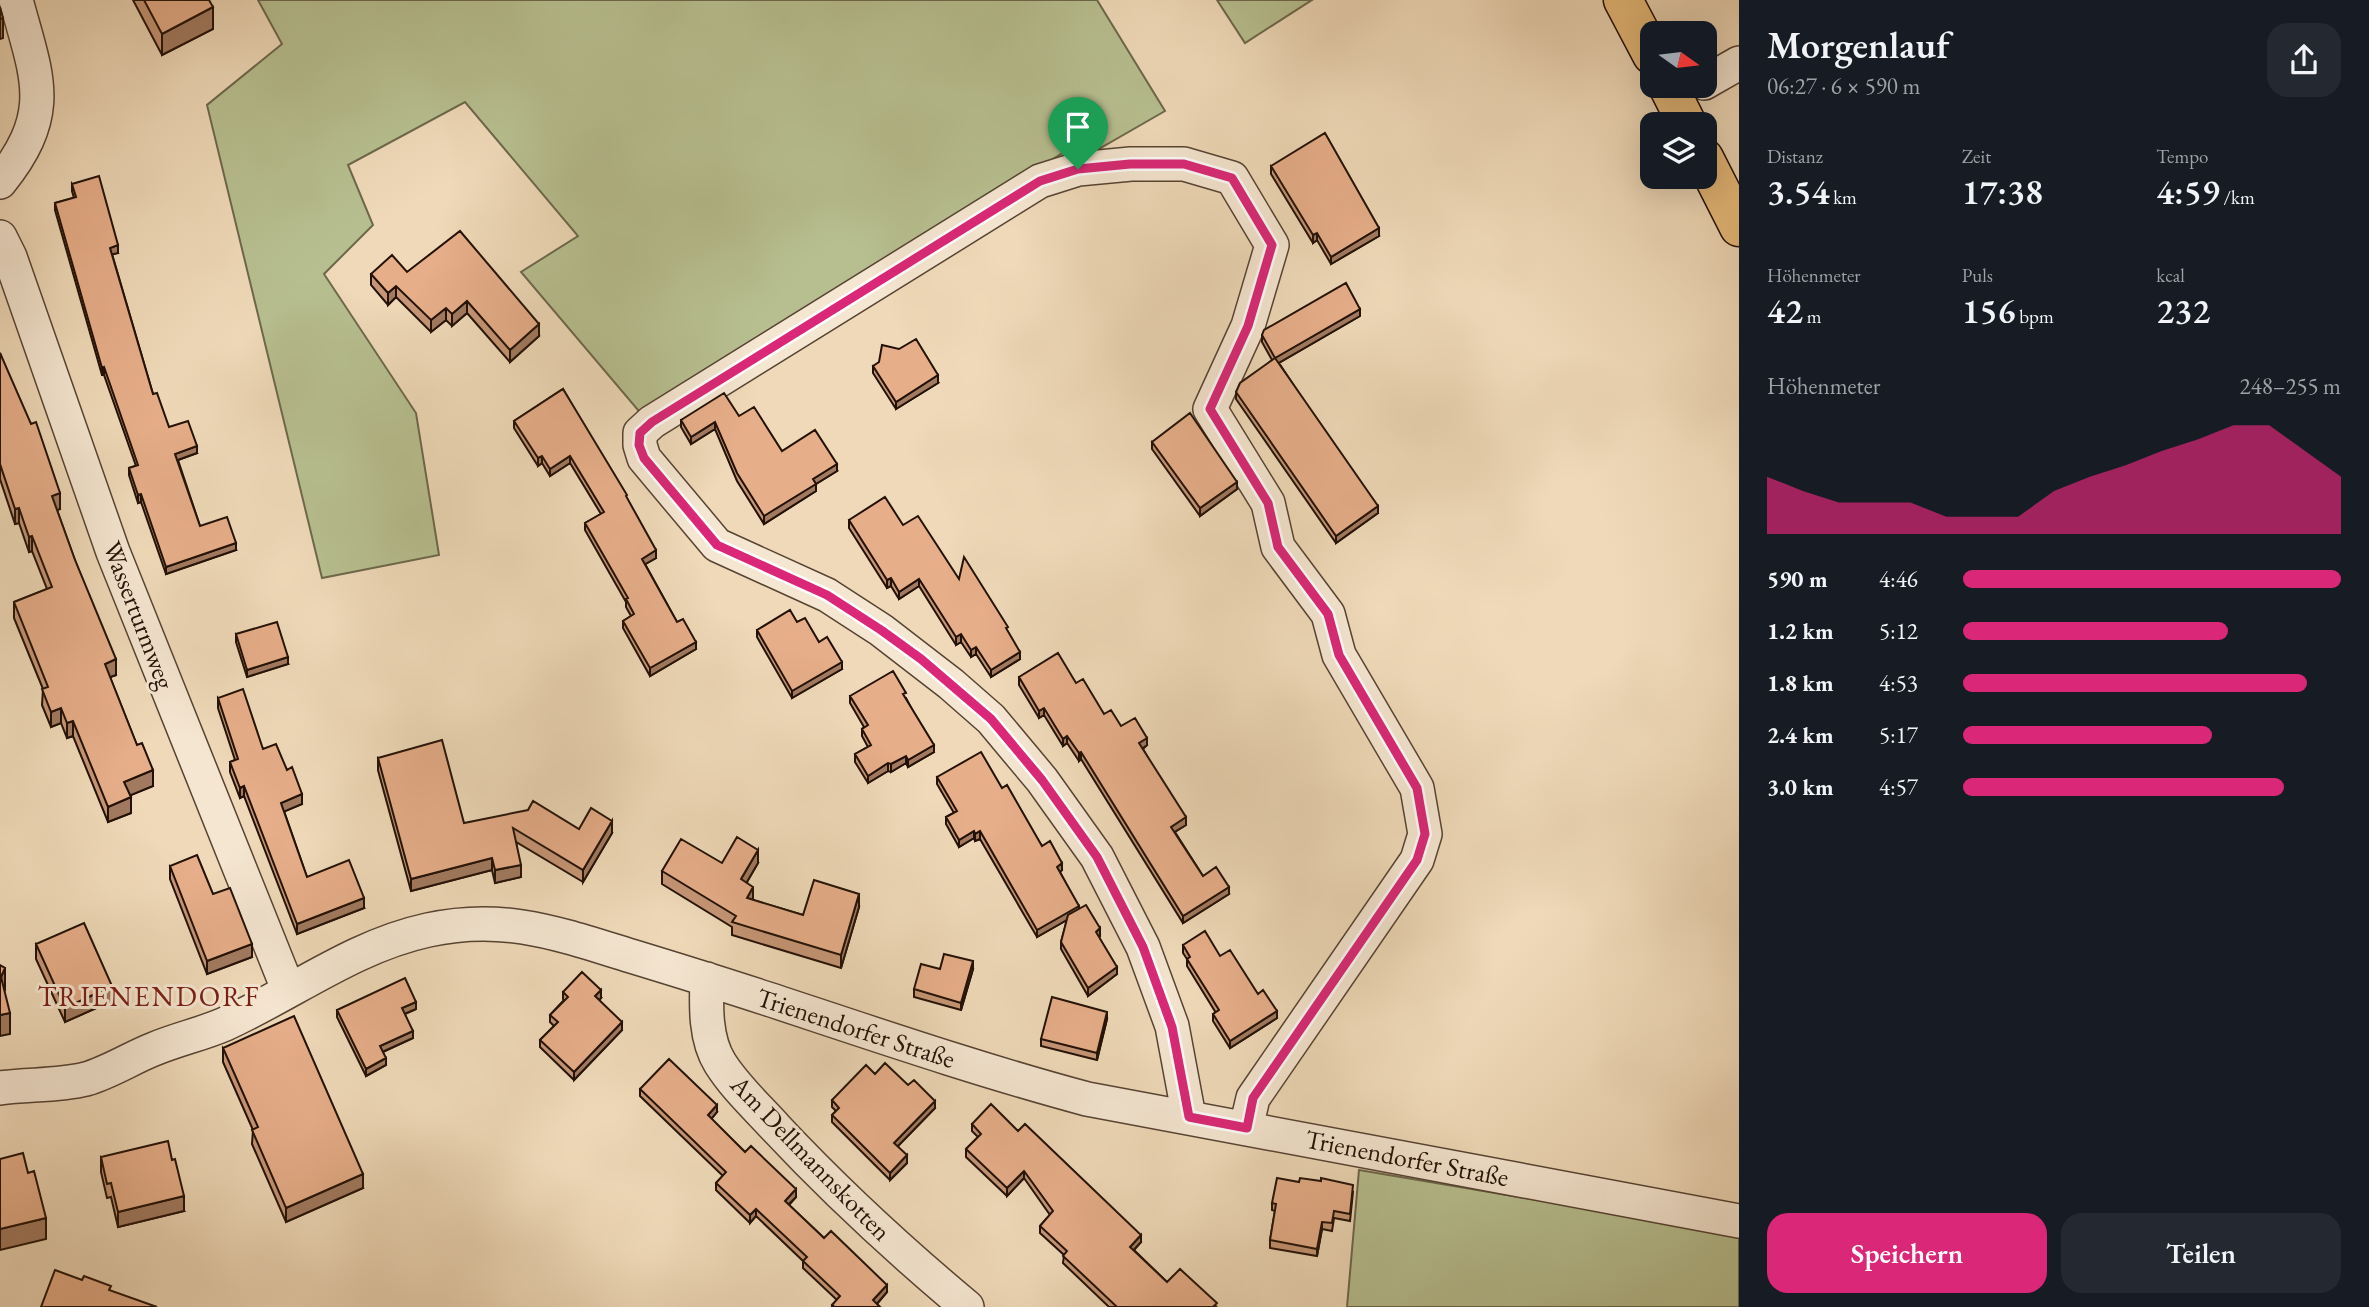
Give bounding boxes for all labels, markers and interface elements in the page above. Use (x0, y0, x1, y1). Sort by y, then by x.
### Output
text: Morgenlauf (1767, 20, 1949, 69)
north arrow (1640, 21, 1717, 98)
map controls (1640, 21, 1717, 189)
button: share (2267, 23, 2341, 97)
text: 06:27 · 6 × 590 m (1767, 71, 1920, 101)
pin (1048, 97, 1108, 169)
icon: arrive (1059, 108, 1097, 146)
button: layers (1640, 112, 1717, 189)
text: Distanz (1767, 144, 1823, 169)
text: Zeit (1962, 144, 1991, 169)
text: Tempo (2156, 144, 2209, 169)
text: 3.54 (1767, 169, 1829, 214)
text: 17:38 (1962, 169, 2043, 214)
text: 4:59 (2156, 169, 2220, 214)
text: km (1829, 185, 1857, 210)
text: /km (2220, 185, 2255, 210)
text: Höhenmeter (1767, 263, 1861, 288)
text: Puls (1962, 263, 1993, 288)
text: kcal (2156, 263, 2185, 288)
text: 42 (1767, 288, 1803, 333)
text: 156 (1962, 288, 2016, 333)
text: 232 (2156, 288, 2210, 333)
text: m (1803, 304, 1822, 329)
text: bpm (2016, 304, 2054, 329)
text: Höhenmeter (1767, 371, 1880, 401)
text: 248–255 m (2240, 371, 2341, 401)
street label: Wasserturmweg (95, 536, 183, 695)
text: 590 m (1767, 564, 1828, 594)
text: 4:46 (1879, 564, 1918, 594)
text: 1.2 km (1767, 616, 1834, 646)
text: 5:12 (1879, 616, 1918, 646)
text: 1.8 km (1767, 668, 1834, 698)
text: 4:53 (1879, 668, 1918, 698)
text: 2.4 km (1767, 720, 1834, 750)
text: 5:17 (1879, 720, 1918, 750)
text: 3.0 km (1767, 772, 1834, 802)
text: 4:57 (1879, 772, 1918, 802)
district label: TRIENENDORF (38, 978, 260, 1014)
street label: Trienendorfer Straße (753, 980, 959, 1076)
street label: Am Dellmannskotten (723, 1067, 899, 1248)
street label: Trienendorfer Straße (1302, 1122, 1512, 1194)
button: Speichern (1767, 1213, 2047, 1293)
button: Teilen (2061, 1213, 2341, 1293)

